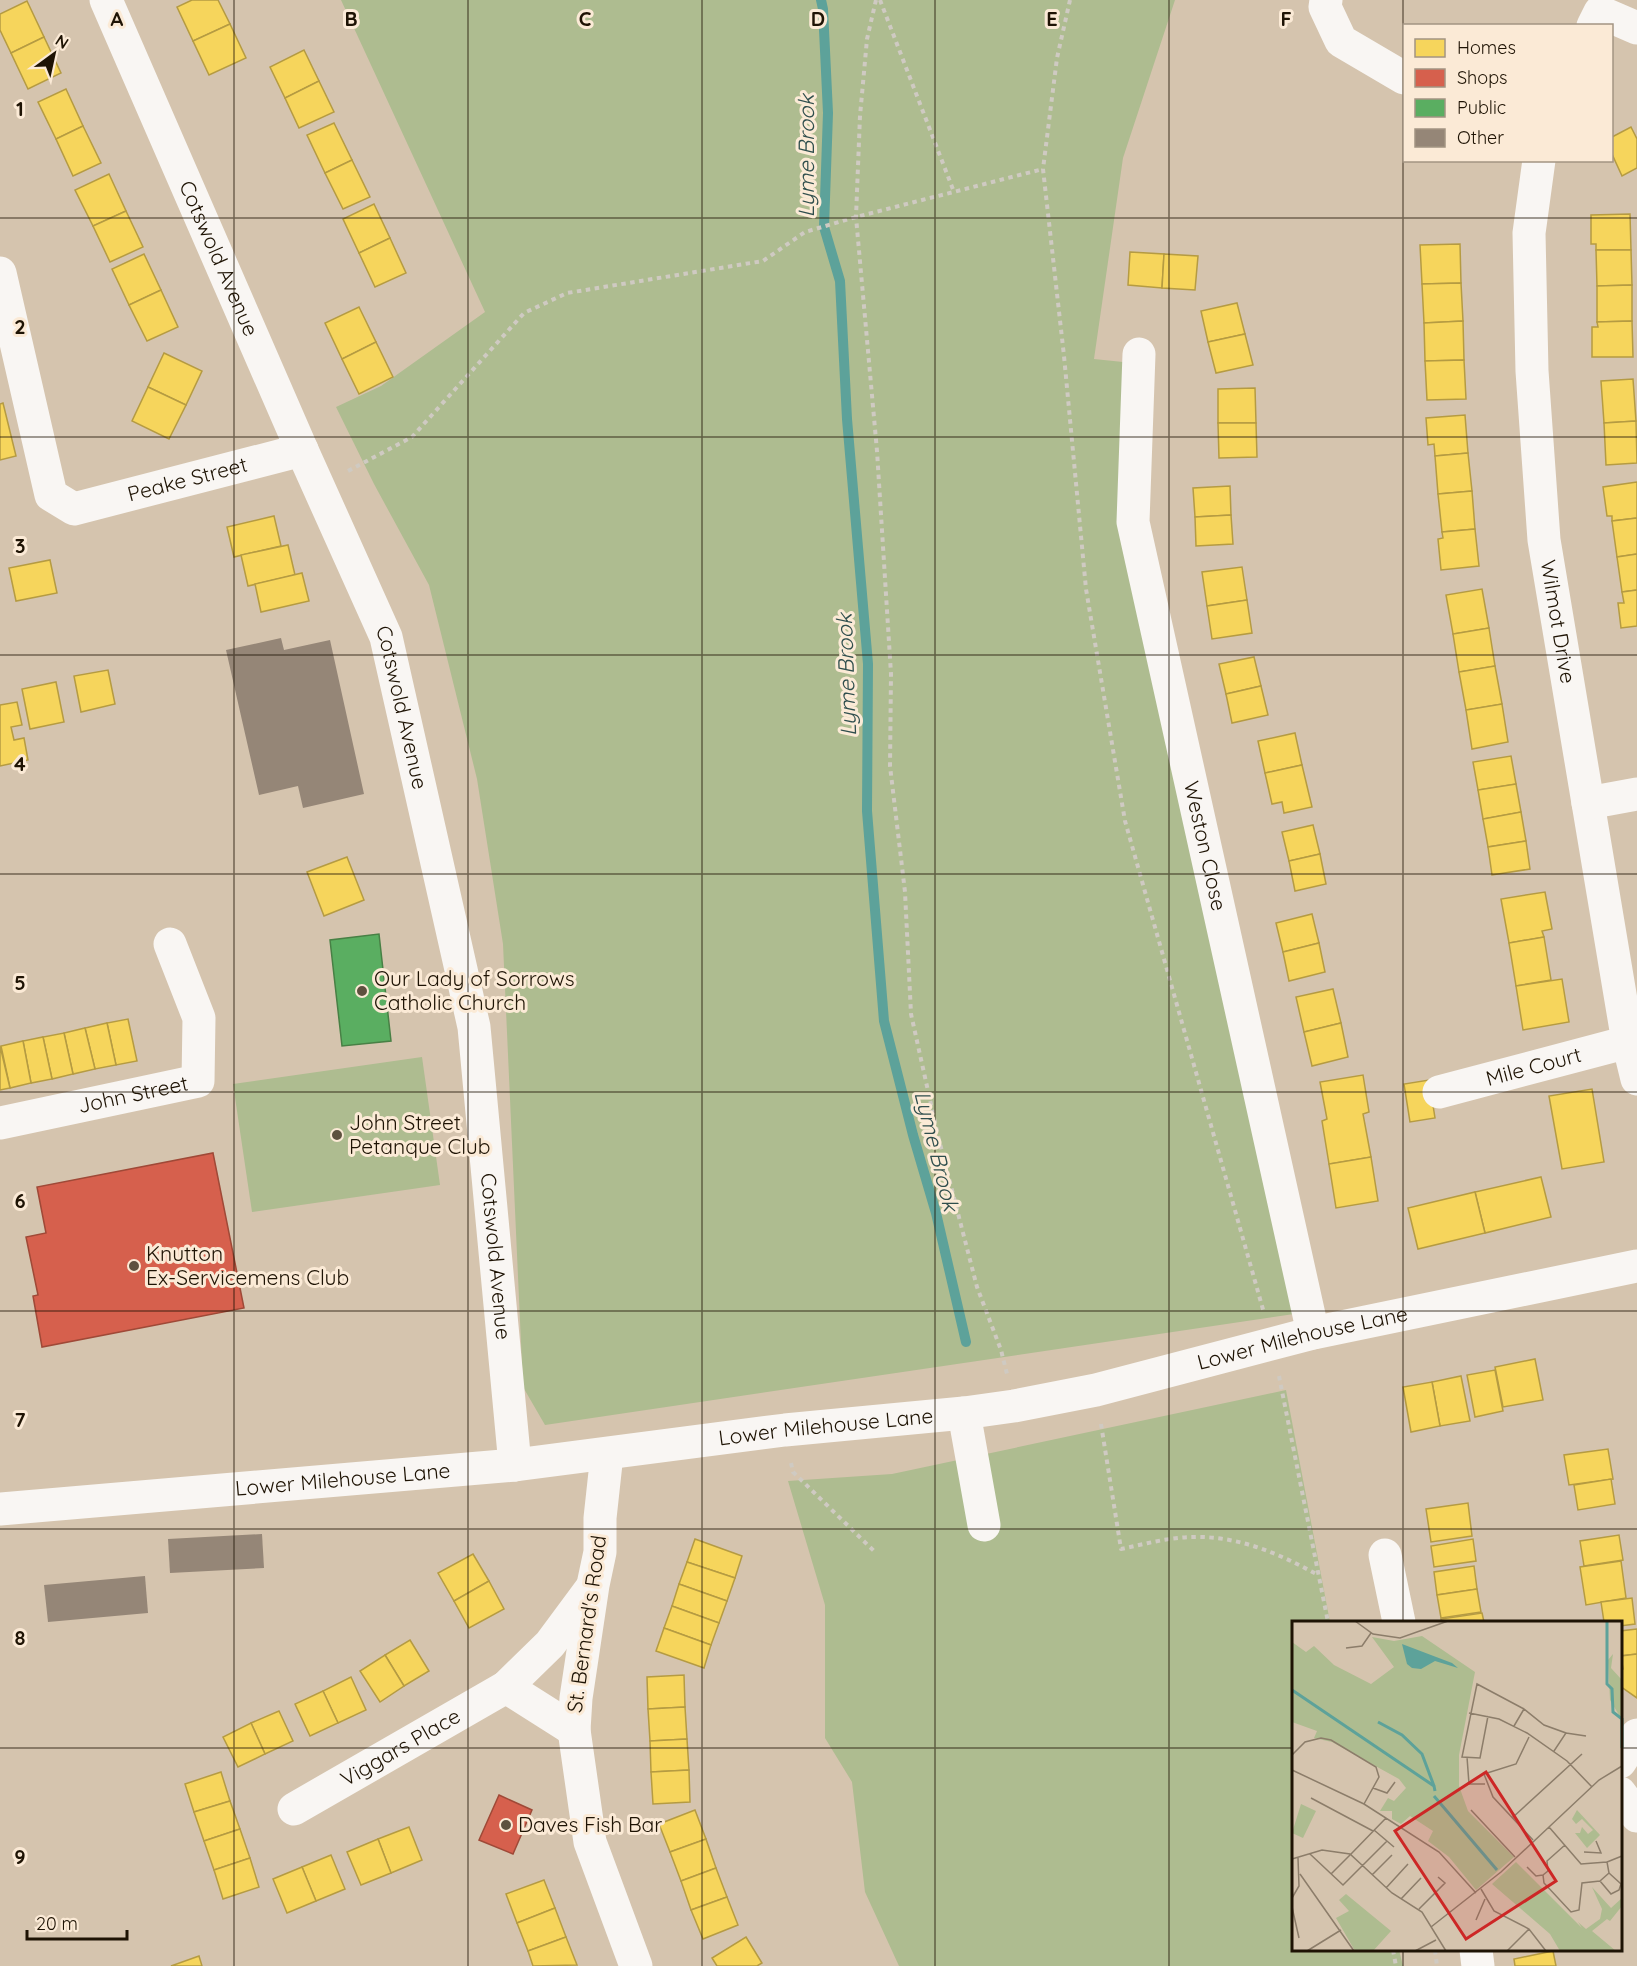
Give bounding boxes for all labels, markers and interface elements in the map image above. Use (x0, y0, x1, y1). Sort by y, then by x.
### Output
text: A (111, 6, 124, 31)
text: B (344, 6, 358, 31)
text: C (579, 6, 592, 31)
text: D (811, 6, 825, 31)
text: E (1046, 6, 1058, 31)
text: F (1280, 6, 1292, 31)
north arrow (24, 24, 84, 84)
legend (1403, 24, 1613, 162)
text: N (52, 30, 73, 53)
text: Homes (1457, 36, 1516, 59)
text: Shops (1457, 66, 1508, 89)
water label: Lyme Brook (792, 92, 820, 217)
text: 1 (16, 96, 24, 121)
text: Public (1457, 96, 1506, 119)
text: Other (1457, 126, 1504, 149)
street label: Cotswold Avenue (174, 176, 265, 340)
text: 2 (14, 314, 26, 339)
street label: Peake Street (125, 451, 250, 507)
text: 3 (15, 533, 25, 558)
street label: Wilmot Drive (1536, 558, 1582, 685)
water label: Lyme Brook (830, 611, 862, 737)
street label: Cotswold Avenue (370, 621, 434, 792)
text: 4 (14, 751, 26, 776)
street label: Weston Close (1179, 779, 1233, 913)
place label: Our Lady of Sorrows Catholic Church (374, 965, 575, 1015)
text: 5 (14, 970, 26, 995)
marker: Our Lady of Sorrows Catholic Church (355, 984, 369, 998)
street label: Mile Court (1483, 1041, 1584, 1091)
street label: John Street (75, 1069, 190, 1118)
water label: Lyme Brook (909, 1088, 966, 1216)
place label: John Street Petanque Club (349, 1109, 491, 1159)
marker: John Street Petanque Club (330, 1128, 344, 1142)
street label: Cotswold Avenue (476, 1172, 517, 1341)
text: 6 (14, 1188, 26, 1213)
place label: Knutton Ex-Servicemens Club (146, 1240, 349, 1290)
marker: Knutton Ex-Servicemens Club (127, 1259, 141, 1273)
street label: Lower Milehouse Lane (1194, 1300, 1410, 1375)
street label: Lower Milehouse Lane (717, 1402, 934, 1451)
text: 7 (15, 1407, 26, 1432)
street label: Lower Milehouse Lane (234, 1457, 451, 1501)
street label: St. Bernard's Road (561, 1533, 611, 1714)
inset map (1292, 1621, 1622, 1951)
text: 8 (15, 1625, 26, 1650)
street label: Viggars Place (336, 1702, 465, 1791)
place label: Daves Fish Bar (518, 1811, 662, 1837)
marker: Daves Fish Bar (499, 1818, 513, 1832)
text: 9 (14, 1844, 26, 1869)
scale bar (27, 1903, 128, 1941)
text: 20 m (36, 1912, 78, 1935)

